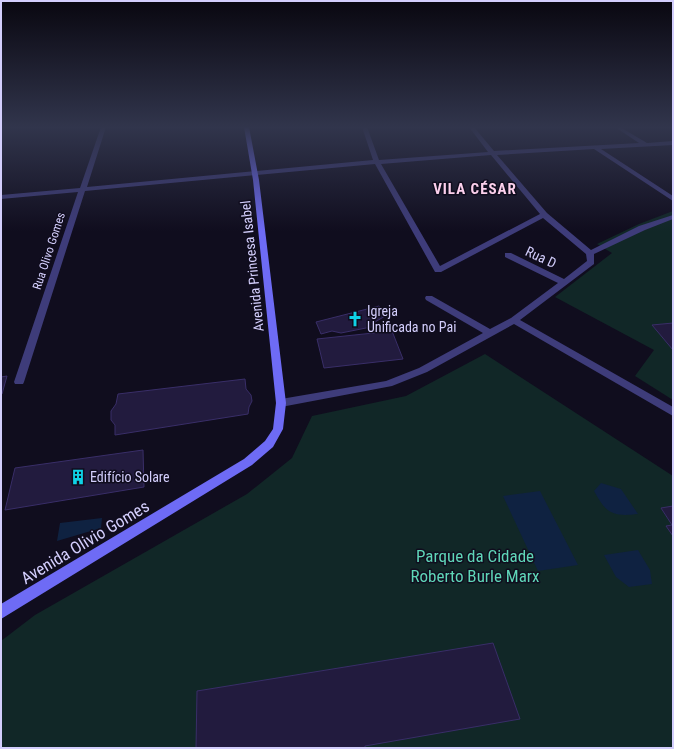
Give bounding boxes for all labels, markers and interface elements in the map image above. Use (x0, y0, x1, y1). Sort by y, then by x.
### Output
district label: VILA CÉSAR (433, 180, 517, 198)
street label: Avenida Princesa Isabel (237, 200, 267, 332)
street label: Rua Olivo Gomes (30, 211, 68, 291)
street label: Rua D (523, 243, 559, 271)
place label: Igreja Unificada no Pai (367, 303, 456, 335)
church icon: Igreja Unificada no Pai (346, 310, 364, 328)
building icon: Edifício Solare (69, 468, 87, 486)
place label: Edifício Solare (90, 469, 170, 485)
street label: Avenida Olivio Gomes (17, 496, 153, 588)
park label: Parque da Cidade Roberto Burle Marx (411, 546, 539, 586)

